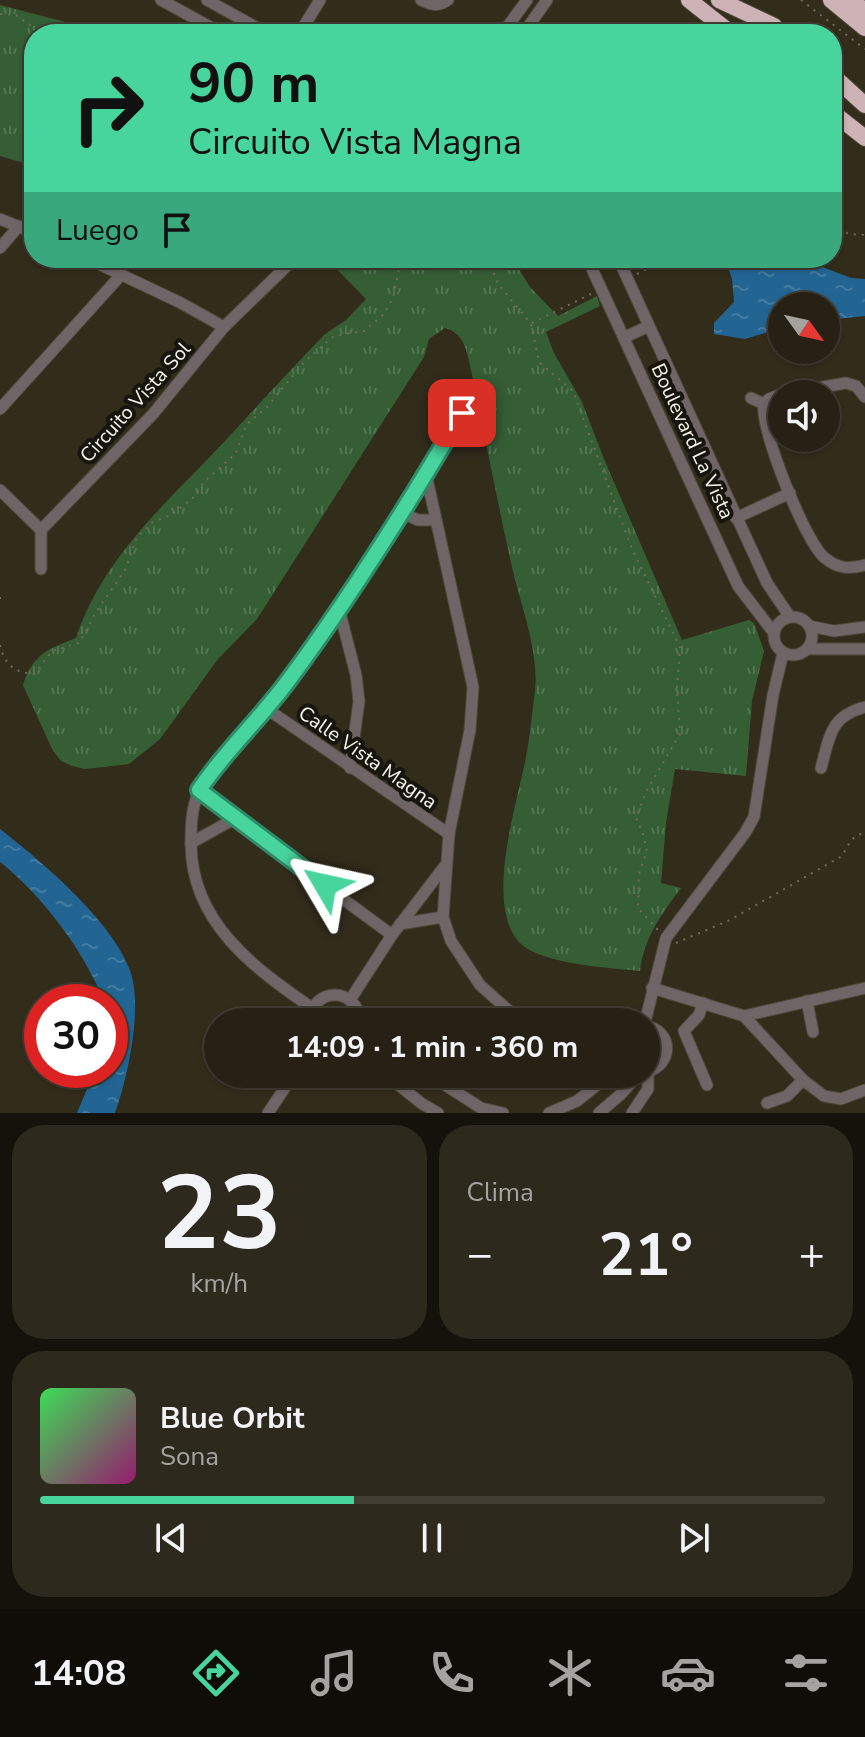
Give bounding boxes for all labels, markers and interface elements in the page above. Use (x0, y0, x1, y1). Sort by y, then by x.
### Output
text: 90 m (188, 45, 319, 122)
icon: right (56, 56, 160, 160)
text: Circuito Vista Magna (188, 118, 522, 167)
icon: arrive (155, 208, 199, 252)
text: Luego (56, 210, 139, 251)
north arrow (768, 292, 840, 364)
map controls (768, 292, 840, 452)
street label: Circuito Vista Sol (74, 336, 197, 468)
street label: Boulevard La Vista (645, 359, 740, 523)
pin (428, 379, 496, 447)
button: sound (768, 380, 840, 452)
icon: arrive (440, 391, 484, 435)
street label: Calle Vista Magna (293, 700, 442, 815)
position arrow (283, 843, 367, 927)
speed limit sign: 30 (24, 984, 128, 1088)
text: 14:09 · 1 min · 360 m (286, 1027, 578, 1068)
text: 23 (157, 1143, 282, 1285)
text: Clima (467, 1175, 534, 1210)
text: 21° (598, 1214, 693, 1296)
text: − (467, 1225, 493, 1285)
text: + (799, 1225, 825, 1285)
text: km/h (191, 1266, 248, 1301)
text: Blue Orbit (160, 1398, 304, 1439)
text: Sona (160, 1439, 219, 1474)
icon: previous (149, 1516, 193, 1560)
icon: pause (410, 1516, 454, 1560)
icon: next (672, 1516, 716, 1560)
icon: directions (188, 1645, 244, 1701)
icon: music (306, 1645, 362, 1701)
icon: phone (424, 1645, 480, 1701)
icon: climate (542, 1645, 598, 1701)
icon: car (660, 1645, 716, 1701)
icon: filters (778, 1645, 834, 1701)
text: 14:08 (31, 1649, 126, 1698)

